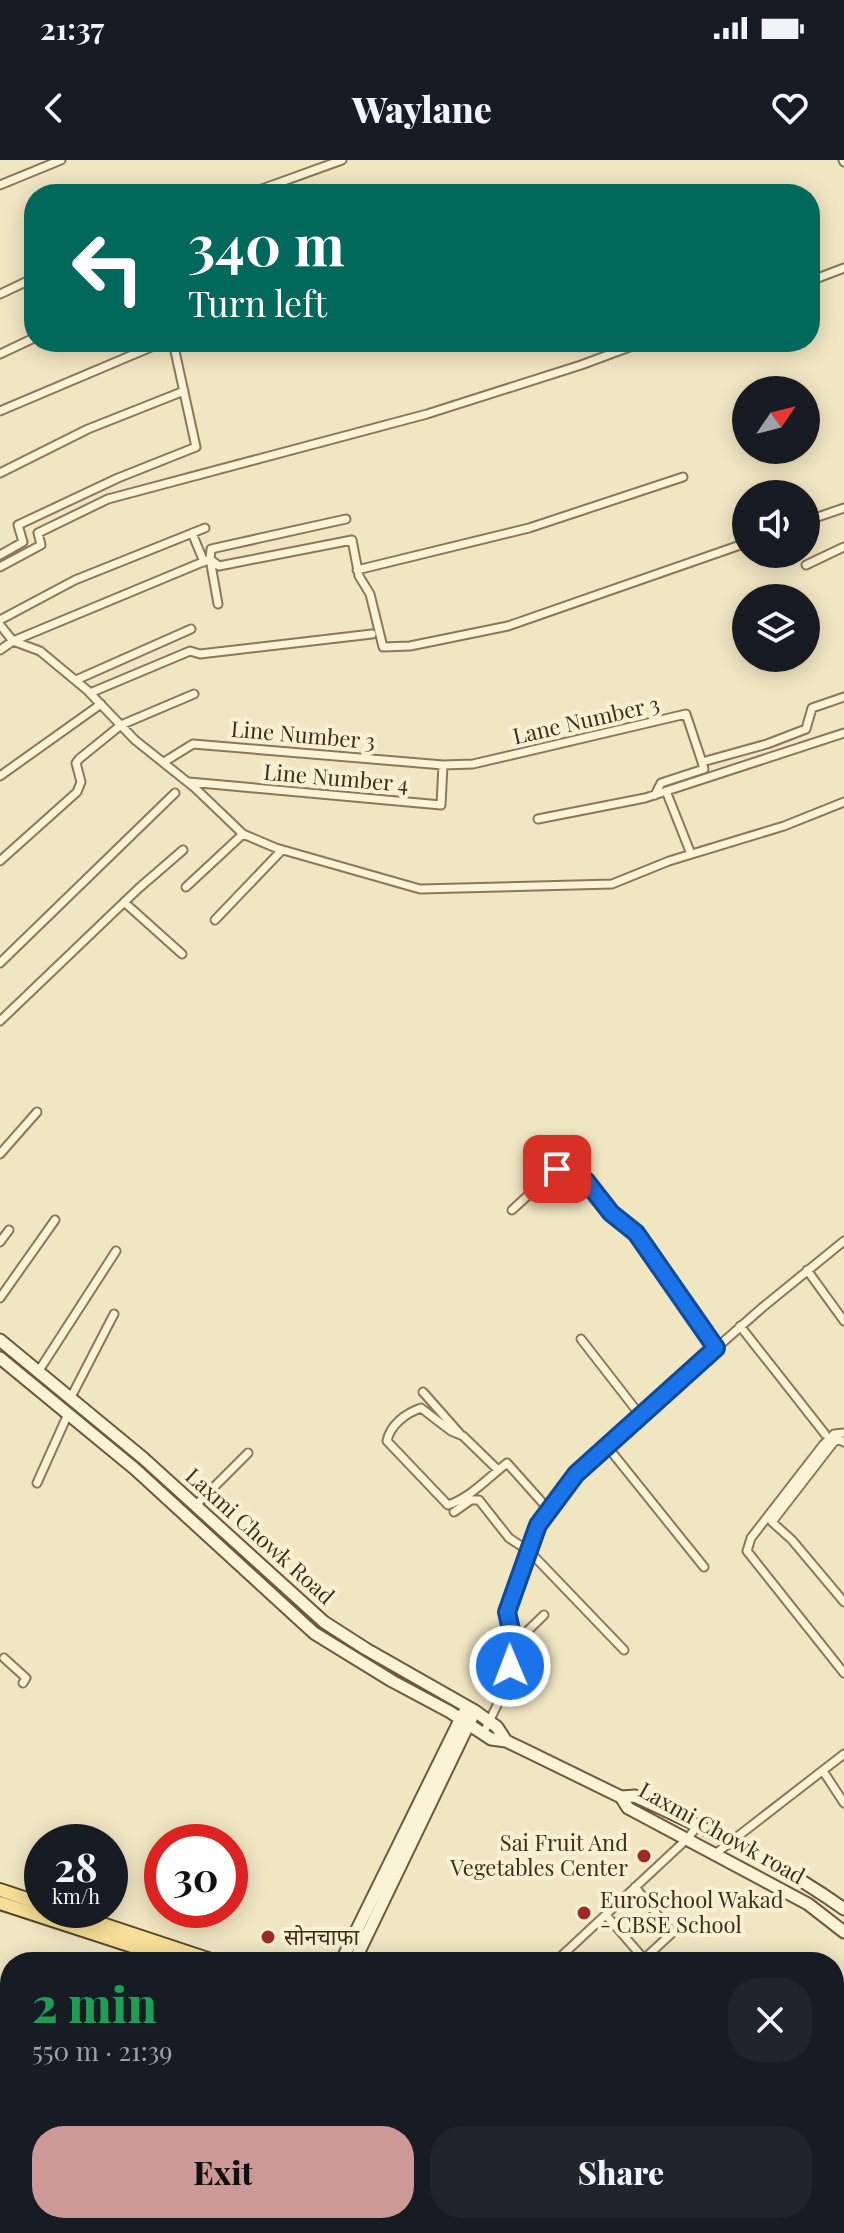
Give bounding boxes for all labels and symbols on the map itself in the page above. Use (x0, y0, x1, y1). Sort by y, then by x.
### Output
north arrow (732, 376, 820, 464)
street label: Lane Number 3 (510, 688, 662, 750)
street label: Line Number 3 (230, 713, 377, 755)
street label: Line Number 4 (262, 756, 410, 798)
pin (523, 1135, 591, 1203)
street label: Laxmi Chowk Road (180, 1460, 342, 1610)
position arrow (468, 1624, 552, 1708)
street label: Laxmi Chowk road (634, 1774, 811, 1890)
speed limit sign: 30 (144, 1824, 248, 1928)
place label: Sai Fruit And Vegetables Center (449, 1827, 628, 1882)
marker: Sai Fruit And Vegetables Center (635, 1847, 653, 1865)
place label: EuroSchool Wakad - CBSE School (600, 1884, 784, 1939)
marker: EuroSchool Wakad - CBSE School (575, 1904, 593, 1922)
place label: सोनचाफा (284, 1921, 359, 1951)
marker: सोनचाफा (259, 1928, 277, 1946)

